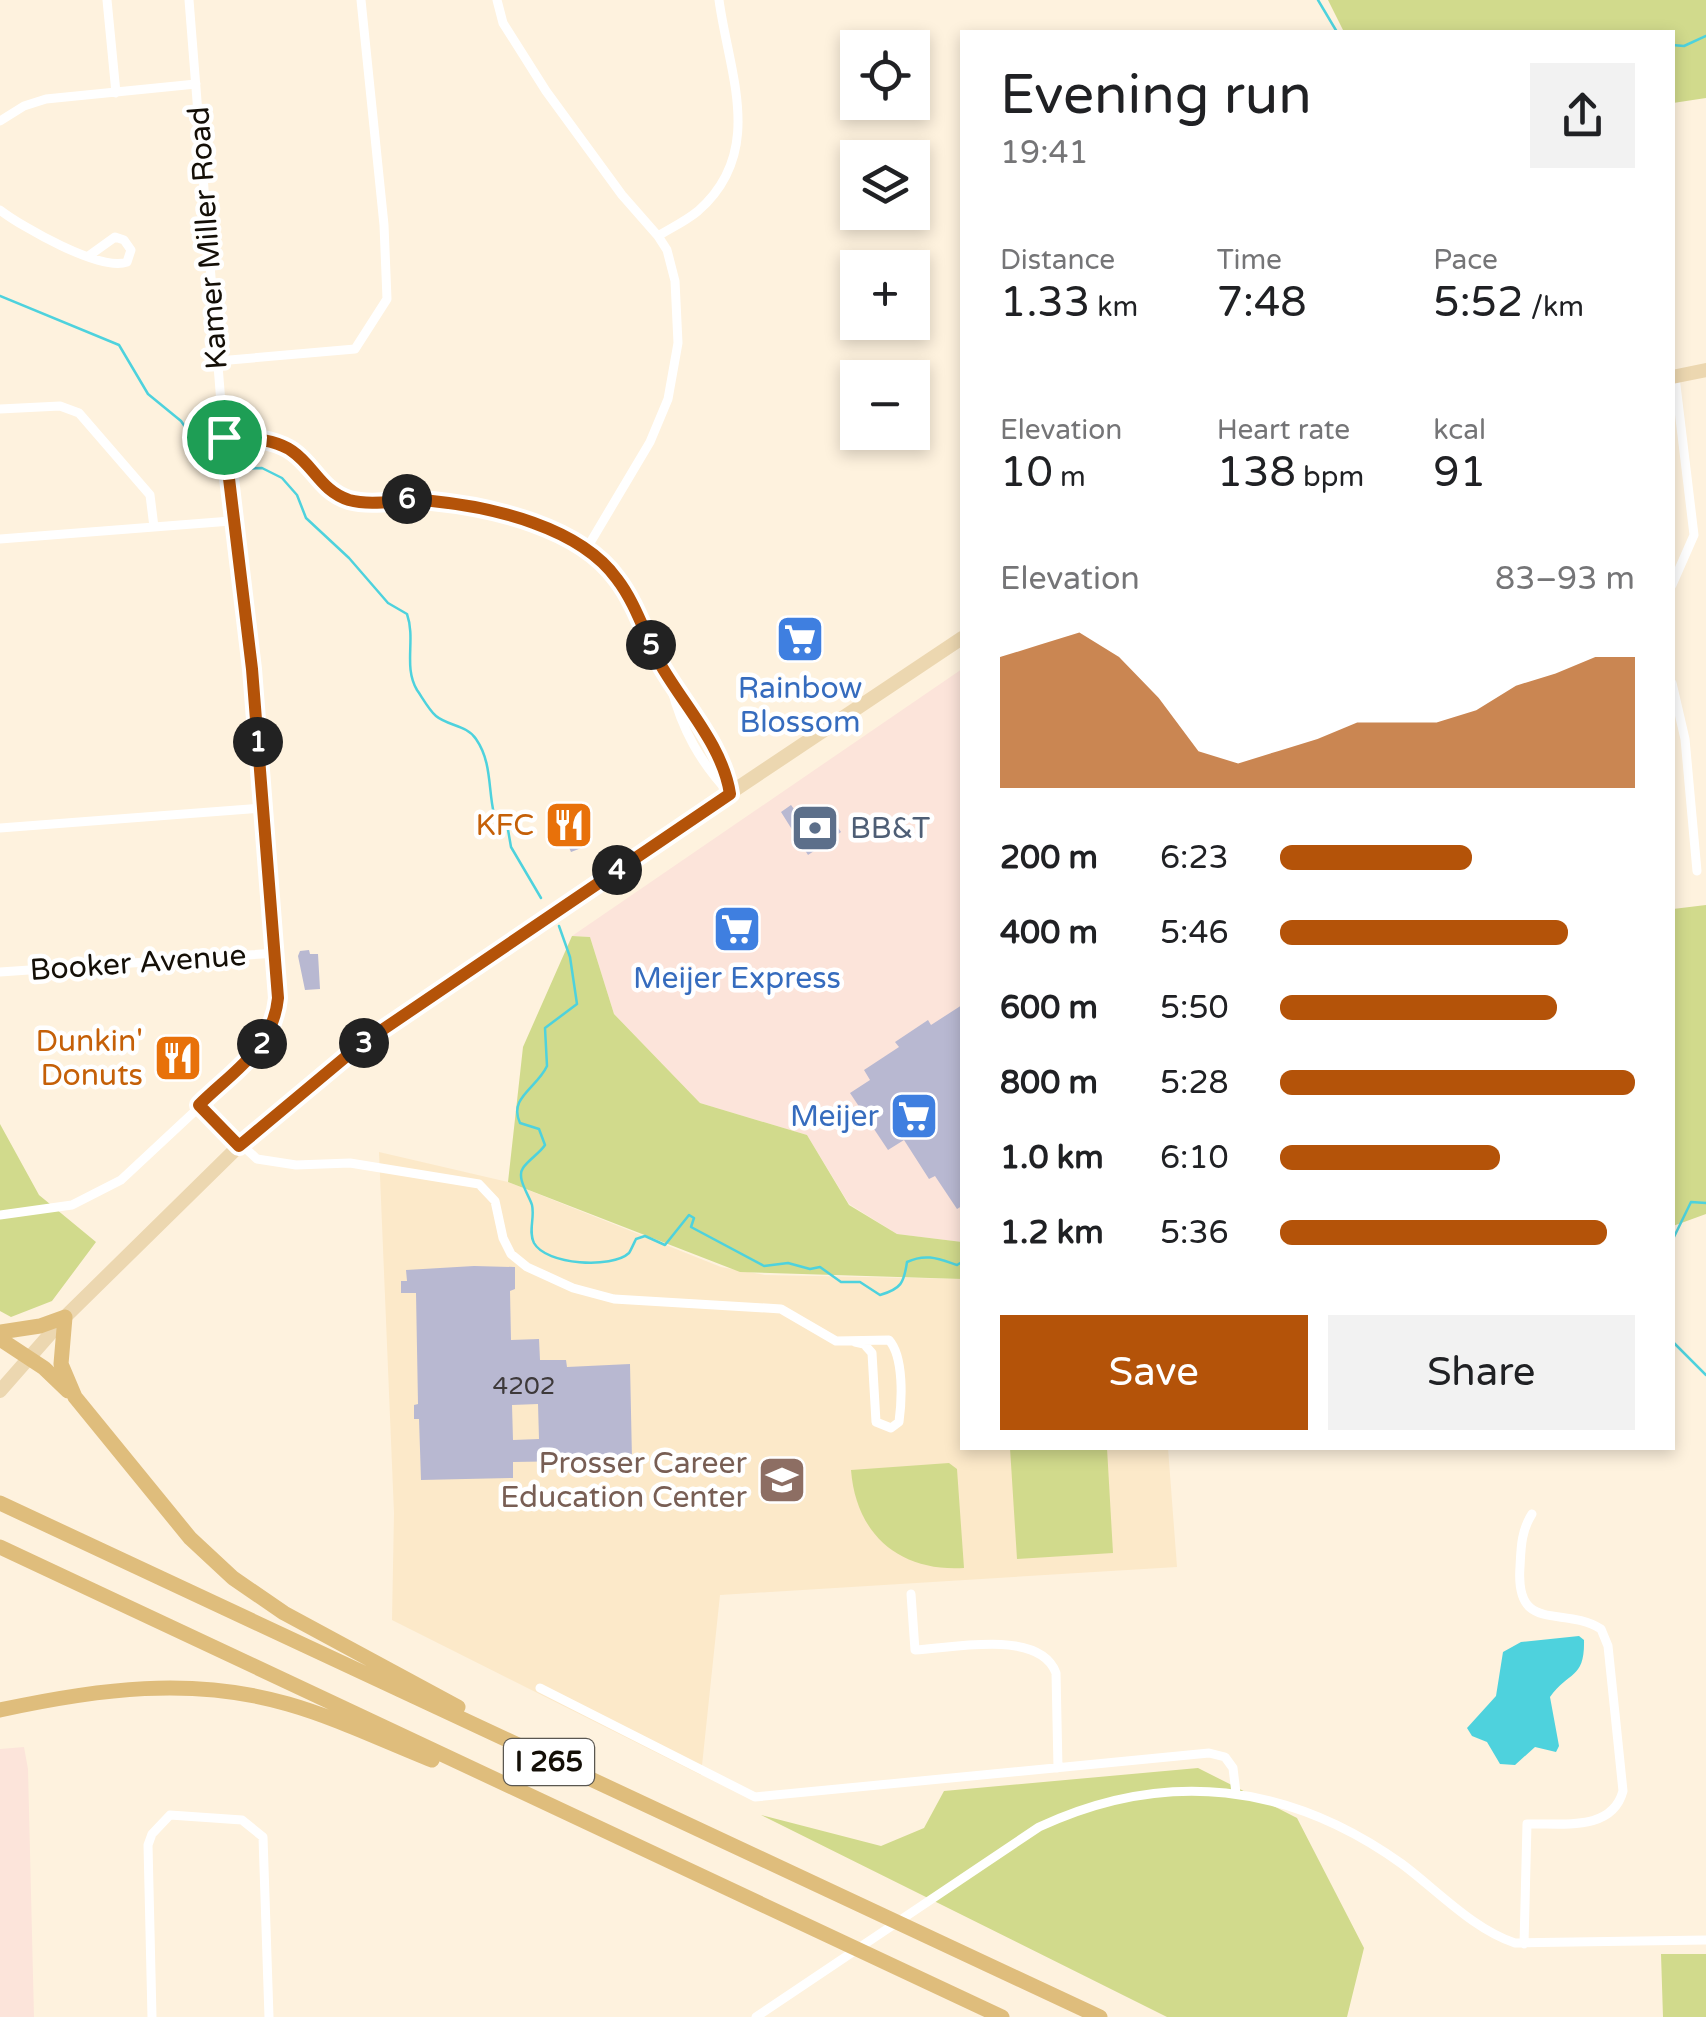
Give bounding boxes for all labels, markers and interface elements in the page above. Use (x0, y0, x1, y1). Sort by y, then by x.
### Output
map controls (840, 30, 930, 450)
button: locate (840, 30, 930, 120)
text: Evening run (1000, 63, 1312, 129)
button: share (1530, 63, 1635, 168)
street label: Kamer Miller Road (180, 105, 236, 371)
text: 19:41 (1000, 134, 1089, 172)
button: layers (840, 140, 930, 230)
text: Distance (1000, 243, 1115, 277)
text: Time (1217, 243, 1282, 277)
text: Pace (1433, 243, 1498, 277)
button: + (840, 250, 930, 340)
text: 1.33 (1000, 277, 1090, 328)
text: 7:48 (1217, 277, 1307, 328)
text: 5:52 (1433, 277, 1523, 328)
text: km (1090, 290, 1138, 324)
text: /km (1523, 290, 1584, 324)
button: − (840, 360, 930, 450)
pin (182, 395, 267, 480)
icon: arrive (197, 410, 252, 465)
text: Elevation (1000, 413, 1122, 447)
text: Heart rate (1217, 413, 1350, 447)
text: kcal (1433, 413, 1486, 447)
text: 10 (1000, 447, 1053, 498)
text: 138 (1217, 447, 1296, 498)
text: 91 (1433, 447, 1486, 498)
text: m (1053, 460, 1086, 494)
text: bpm (1296, 460, 1364, 494)
pin: 6 (382, 474, 432, 524)
text: 6 (398, 482, 416, 516)
text: Elevation (1000, 560, 1140, 598)
text: 83–93 m (1495, 560, 1635, 598)
supermarket icon: Rainbow Blossom (774, 613, 826, 665)
pin: 5 (626, 620, 676, 670)
text: 5 (642, 628, 660, 662)
place label: Rainbow Blossom (738, 670, 862, 741)
pin: 1 (233, 717, 283, 767)
text: 1 (249, 725, 267, 759)
restaurant icon: KFC (543, 799, 595, 851)
bank icon: BB&T (789, 802, 841, 854)
place label: KFC (475, 807, 534, 844)
place label: BB&T (850, 810, 930, 847)
text: 200 m (1000, 839, 1098, 877)
text: 6:23 (1160, 839, 1229, 877)
pin: 4 (592, 845, 642, 895)
text: 4 (608, 853, 626, 887)
supermarket icon: Meijer Express (711, 903, 763, 955)
text: 400 m (1000, 914, 1098, 952)
text: 5:46 (1160, 914, 1229, 952)
street label: Booker Avenue (29, 937, 247, 989)
place label: Meijer Express (633, 960, 841, 997)
text: 600 m (1000, 989, 1098, 1027)
text: 5:50 (1160, 989, 1229, 1027)
pin: 3 (339, 1018, 389, 1068)
pin: 2 (237, 1019, 287, 1069)
place label: Dunkin' Donuts (35, 1023, 143, 1094)
text: 3 (355, 1026, 373, 1060)
text: 2 (253, 1027, 271, 1061)
restaurant icon: Dunkin' Donuts (152, 1032, 204, 1084)
text: 800 m (1000, 1064, 1098, 1102)
text: 5:28 (1160, 1064, 1229, 1102)
supermarket icon: Meijer (888, 1090, 940, 1142)
place label: Meijer (790, 1098, 880, 1135)
text: 1.0 km (1000, 1139, 1104, 1177)
text: 6:10 (1160, 1139, 1229, 1177)
text: 1.2 km (1000, 1214, 1104, 1252)
text: 5:36 (1160, 1214, 1229, 1252)
button: Save (1000, 1315, 1308, 1430)
button: Share (1328, 1315, 1635, 1430)
house number: 4202 (493, 1371, 555, 1401)
place label: Prosser Career Education Center (500, 1445, 747, 1516)
school or university icon: Prosser Career Education Center (756, 1454, 808, 1506)
road number: I 265 (504, 1739, 594, 1785)

